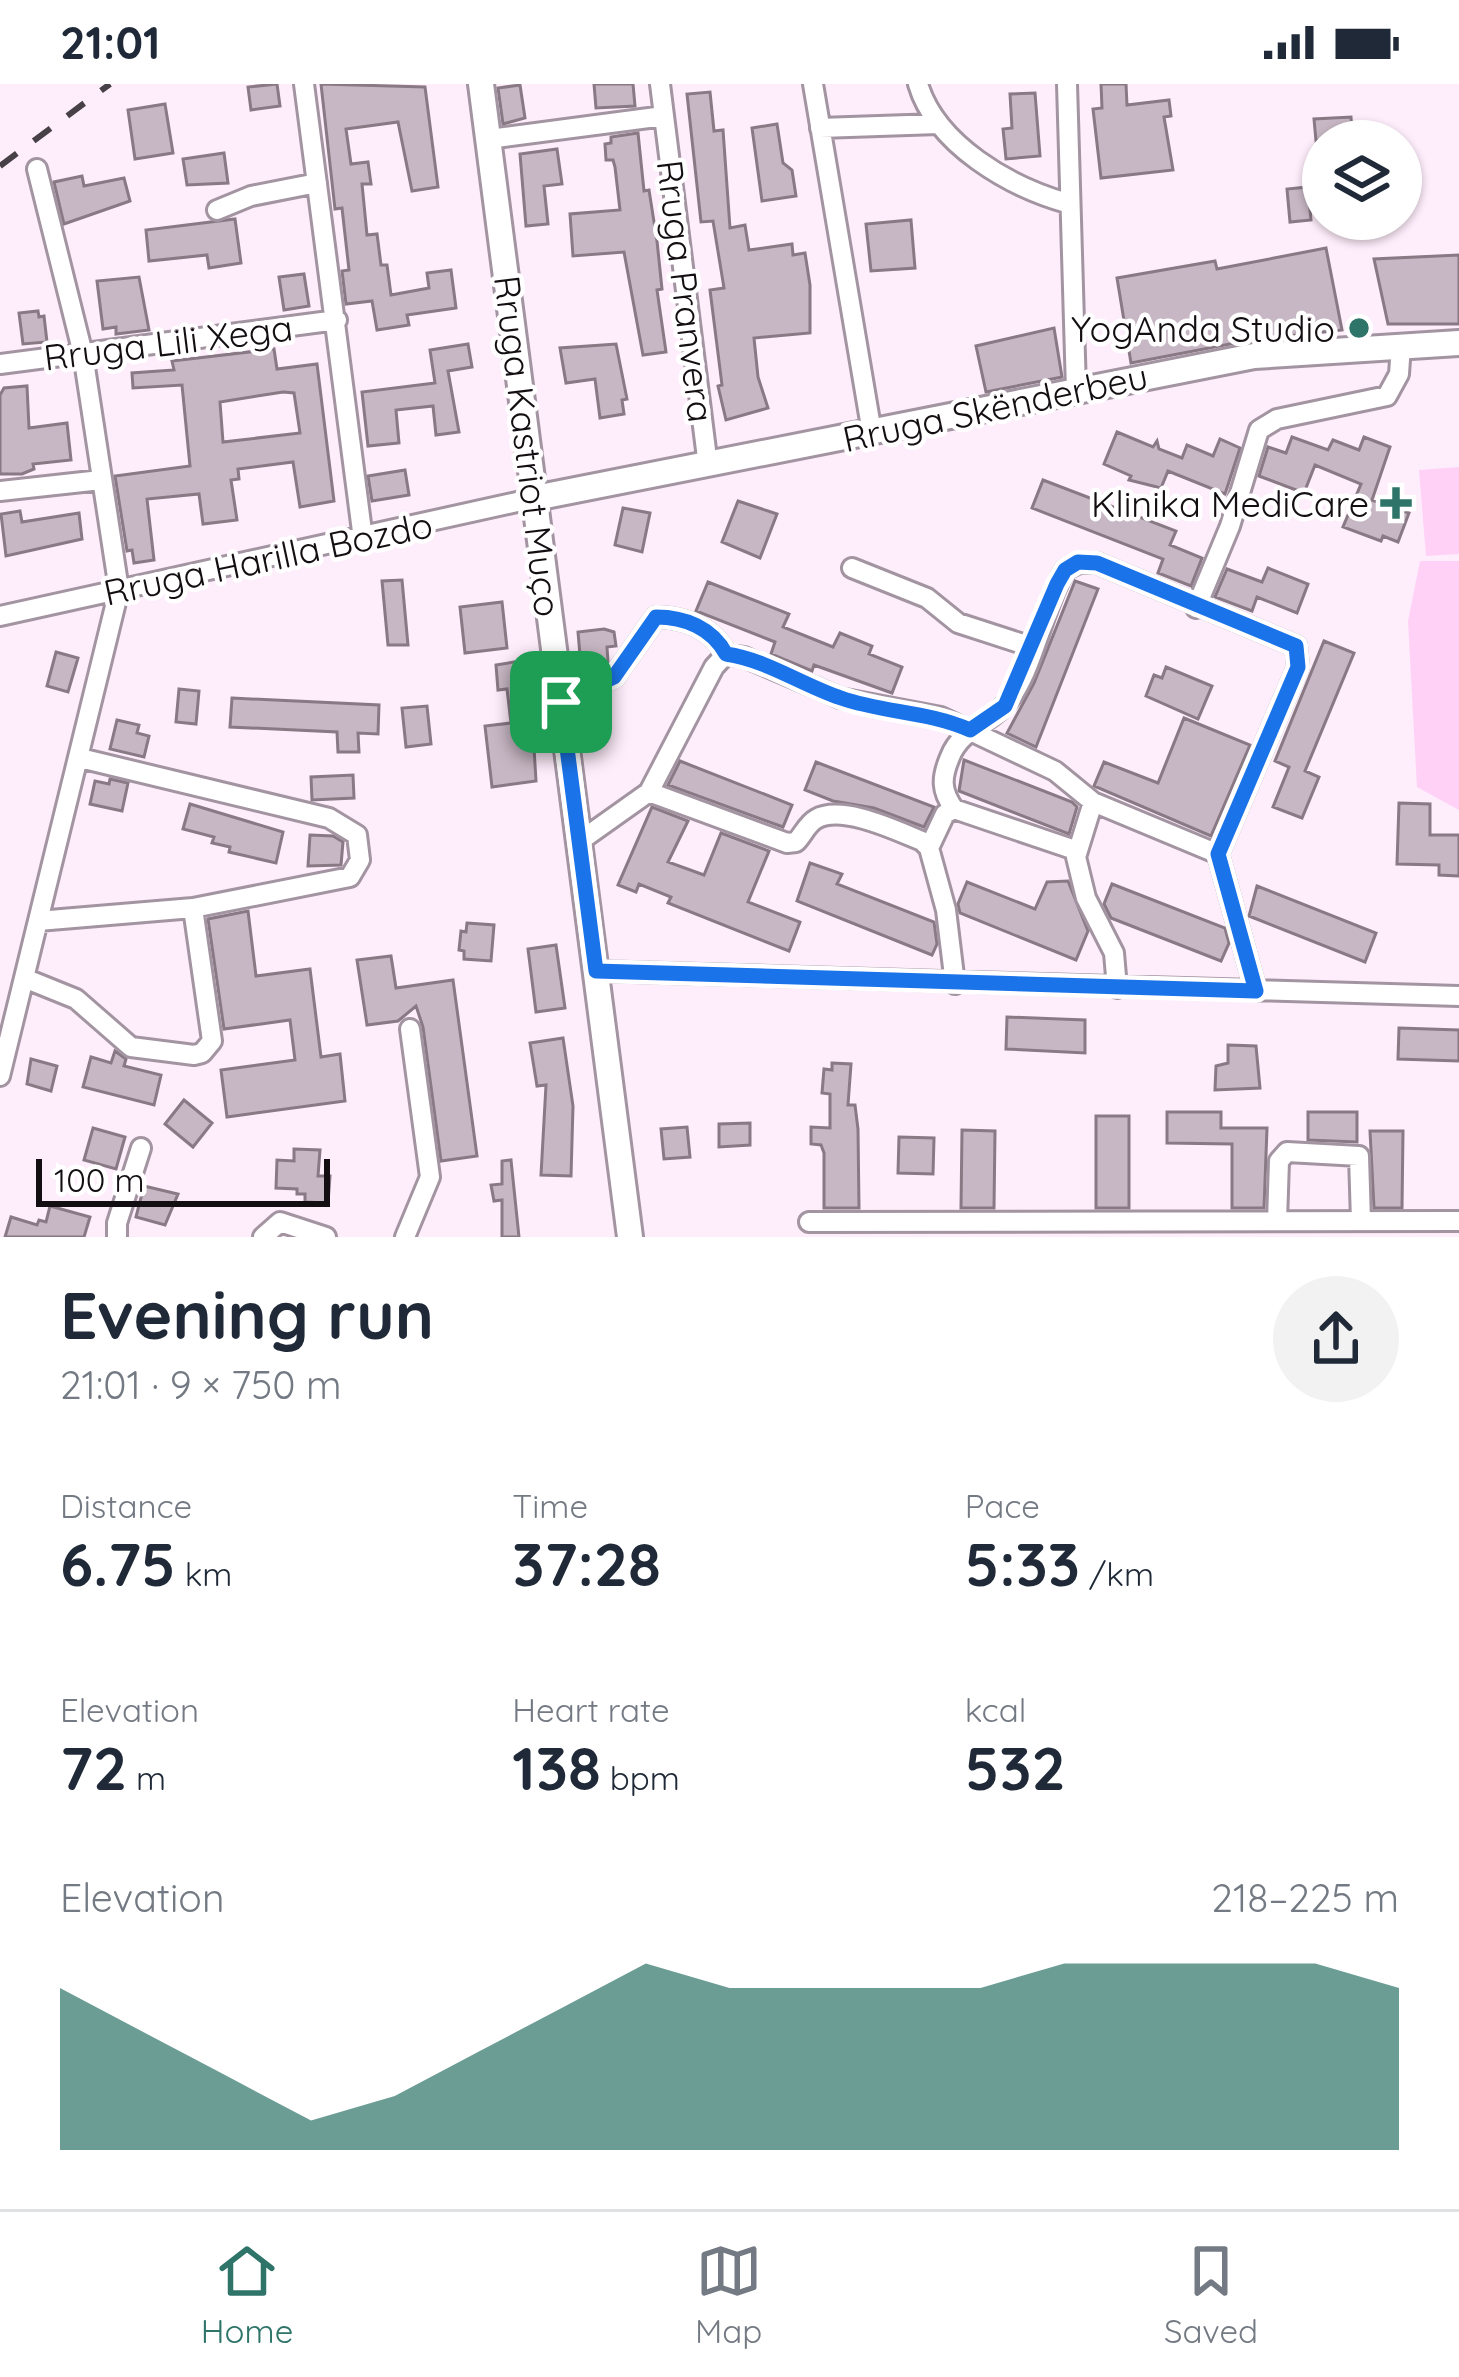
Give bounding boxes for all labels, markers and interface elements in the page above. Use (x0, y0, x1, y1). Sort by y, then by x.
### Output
text: 21:01 (60, 14, 161, 70)
map controls (1302, 120, 1422, 240)
button: layers (1302, 120, 1422, 240)
street label: Rruga Pranvera (648, 157, 724, 425)
street label: Rruga Kastriot Muço (485, 273, 571, 619)
street label: Rruga Lili Xega (41, 304, 295, 380)
place label: YogAnda Studio (1071, 306, 1335, 351)
marker: YogAnda Studio (1346, 315, 1372, 341)
street label: Rruga Skënderbeu (838, 353, 1152, 461)
place label: Klinika MediCare (1091, 481, 1369, 526)
marker: Klinika MediCare (1380, 487, 1412, 519)
street label: Rruga Harilla Bozdo (100, 501, 436, 615)
pin (510, 651, 612, 753)
icon: arrive (528, 669, 594, 735)
scale bar (36, 1153, 330, 1206)
text: 100 m (54, 1159, 145, 1200)
text: Evening run (60, 1273, 434, 1356)
button: share (1273, 1276, 1399, 1402)
text: 21:01 · 9 × 750 m (60, 1360, 342, 1409)
text: Distance (60, 1485, 192, 1526)
text: Time (512, 1485, 588, 1526)
text: Pace (965, 1485, 1040, 1526)
text: 6.75 (60, 1526, 176, 1601)
text: 37:28 (512, 1526, 661, 1601)
text: 5:33 (965, 1526, 1080, 1601)
text: km (176, 1553, 232, 1594)
text: /km (1080, 1553, 1154, 1594)
text: Elevation (60, 1689, 199, 1730)
text: Heart rate (512, 1689, 670, 1730)
text: kcal (965, 1689, 1026, 1730)
text: 72 (60, 1730, 127, 1805)
text: 138 (512, 1730, 601, 1805)
text: 532 (965, 1730, 1066, 1805)
text: m (127, 1757, 166, 1798)
text: bpm (601, 1757, 680, 1798)
text: Elevation (60, 1873, 224, 1922)
text: 218–225 m (1211, 1873, 1399, 1922)
tab: Home (201, 2238, 293, 2351)
tab: Map (695, 2238, 762, 2351)
tab: Saved (1164, 2238, 1258, 2351)

